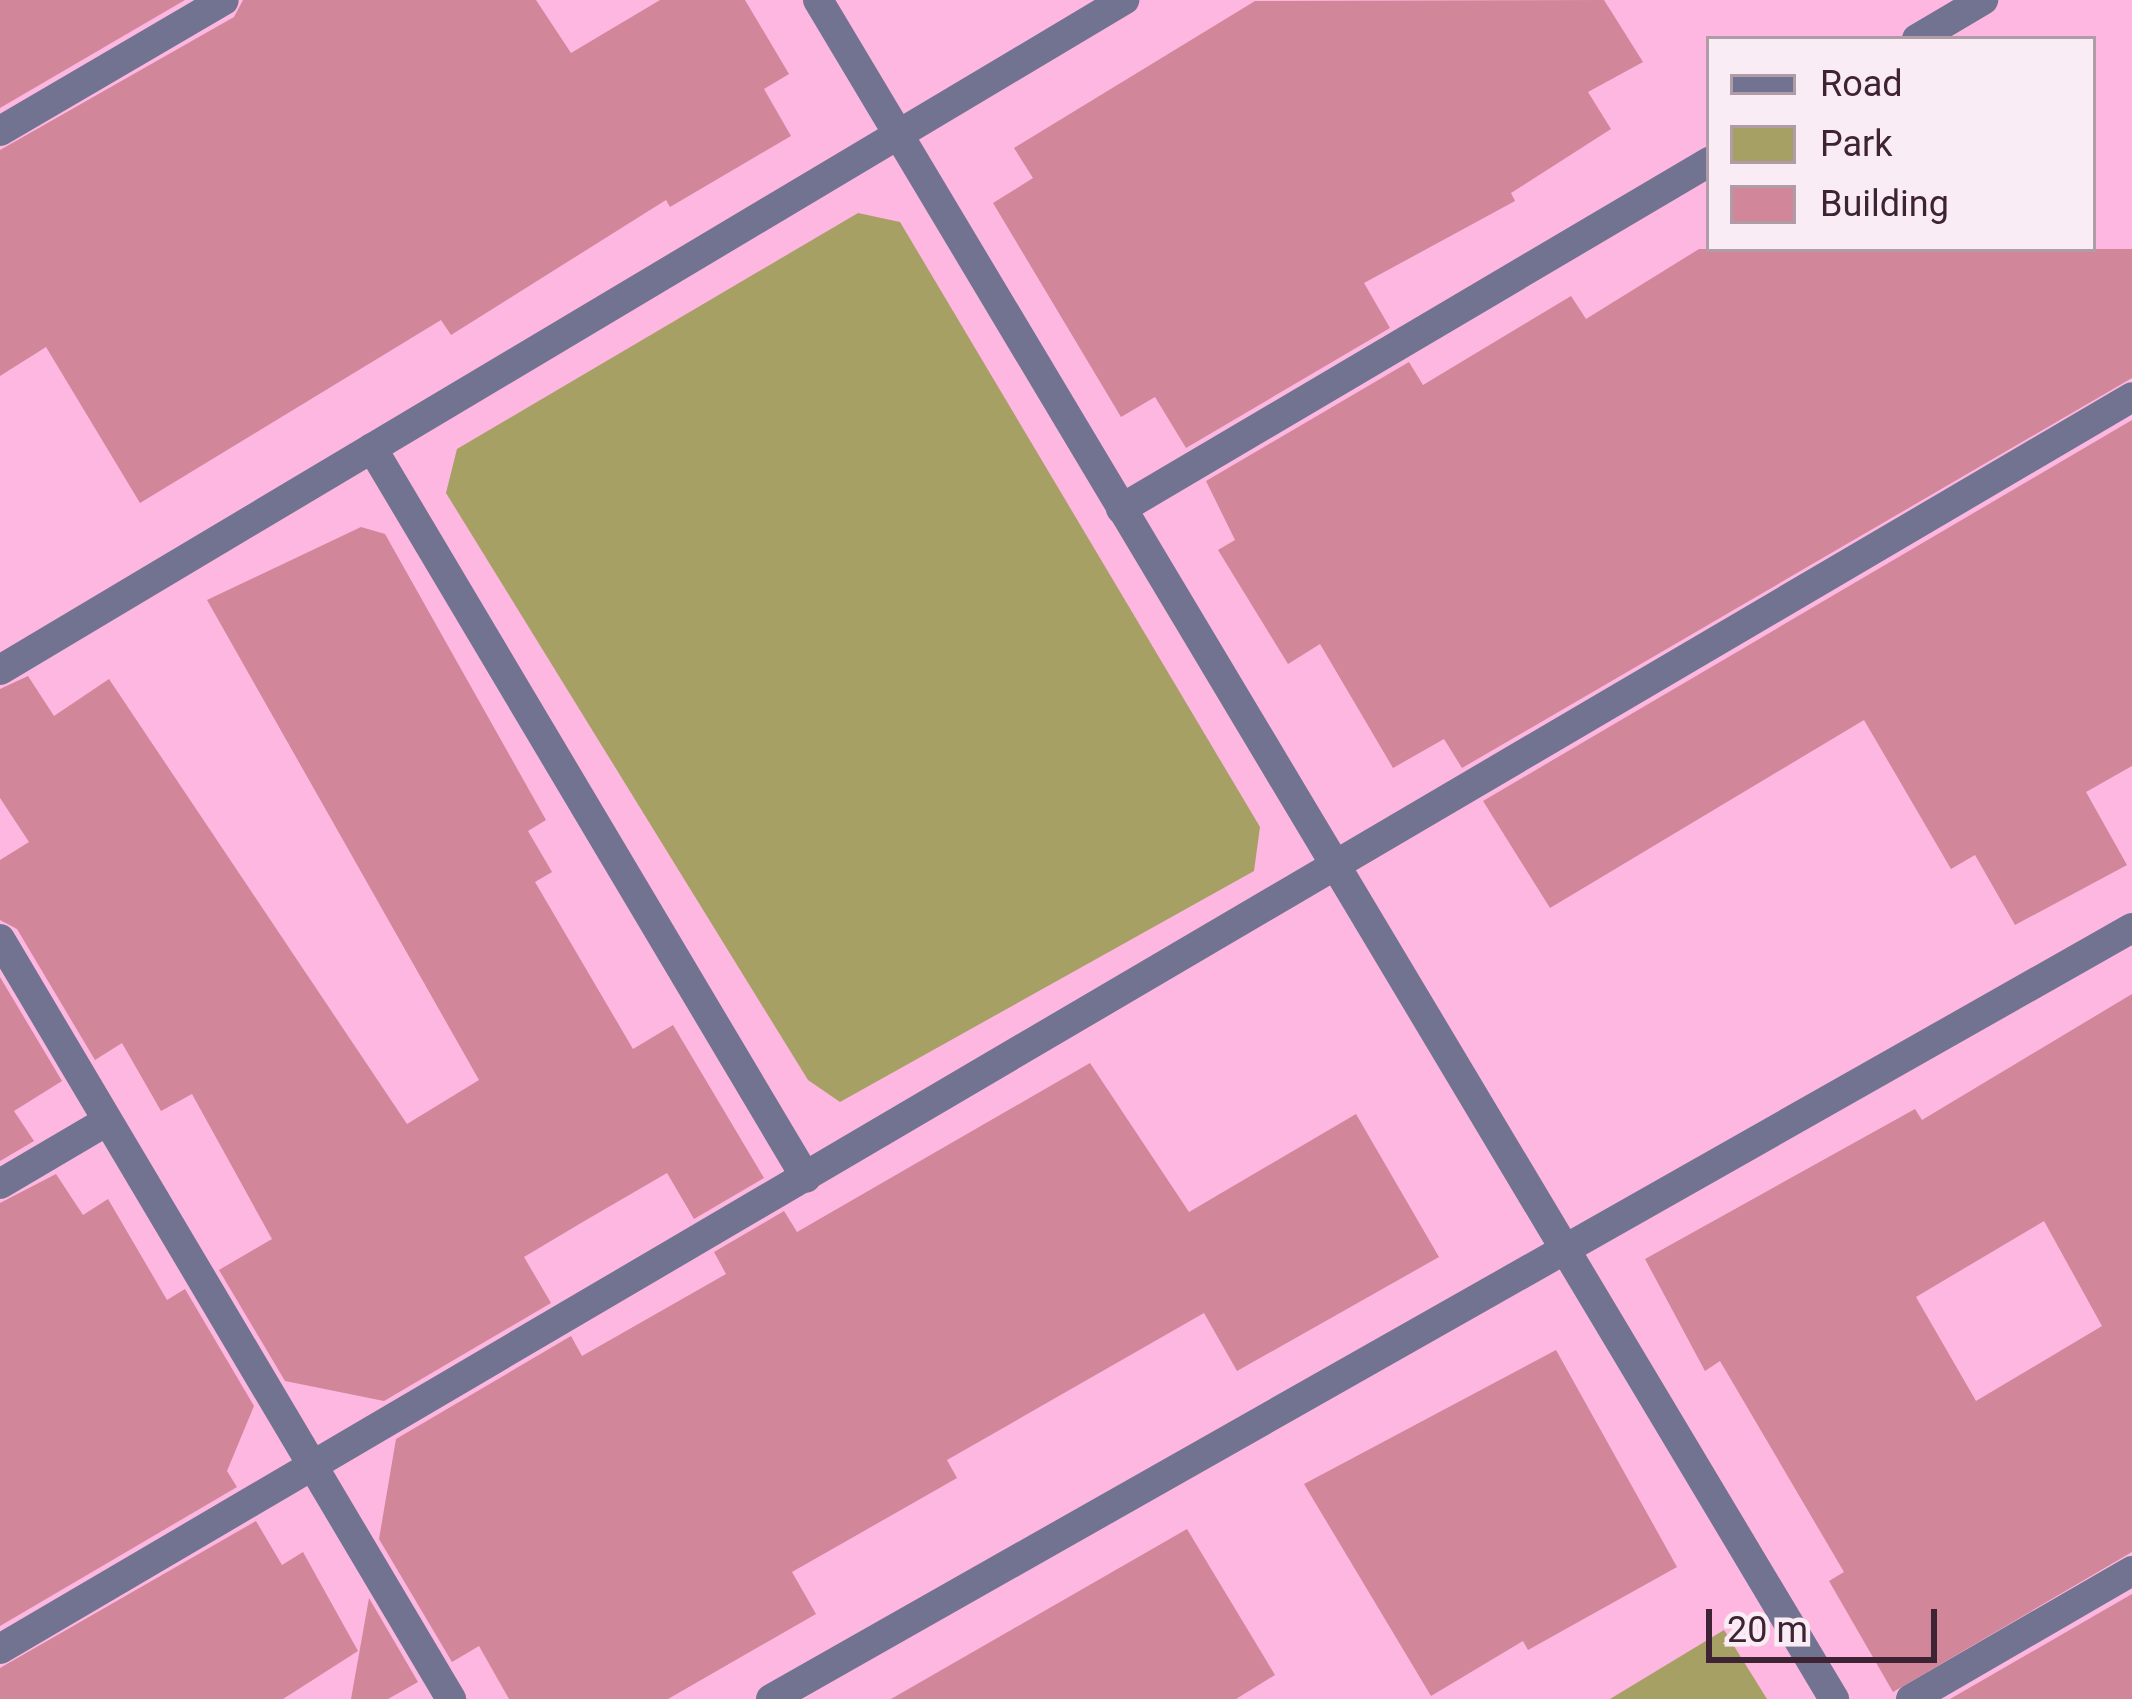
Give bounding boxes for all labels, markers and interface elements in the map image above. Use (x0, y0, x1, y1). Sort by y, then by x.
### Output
legend (1706, 36, 2096, 252)
text: Road (1820, 63, 1903, 105)
text: Park (1820, 123, 1893, 165)
text: Building (1820, 183, 1949, 225)
scale bar (1712, 1585, 1943, 1659)
text: 20 m (1727, 1609, 1808, 1651)

